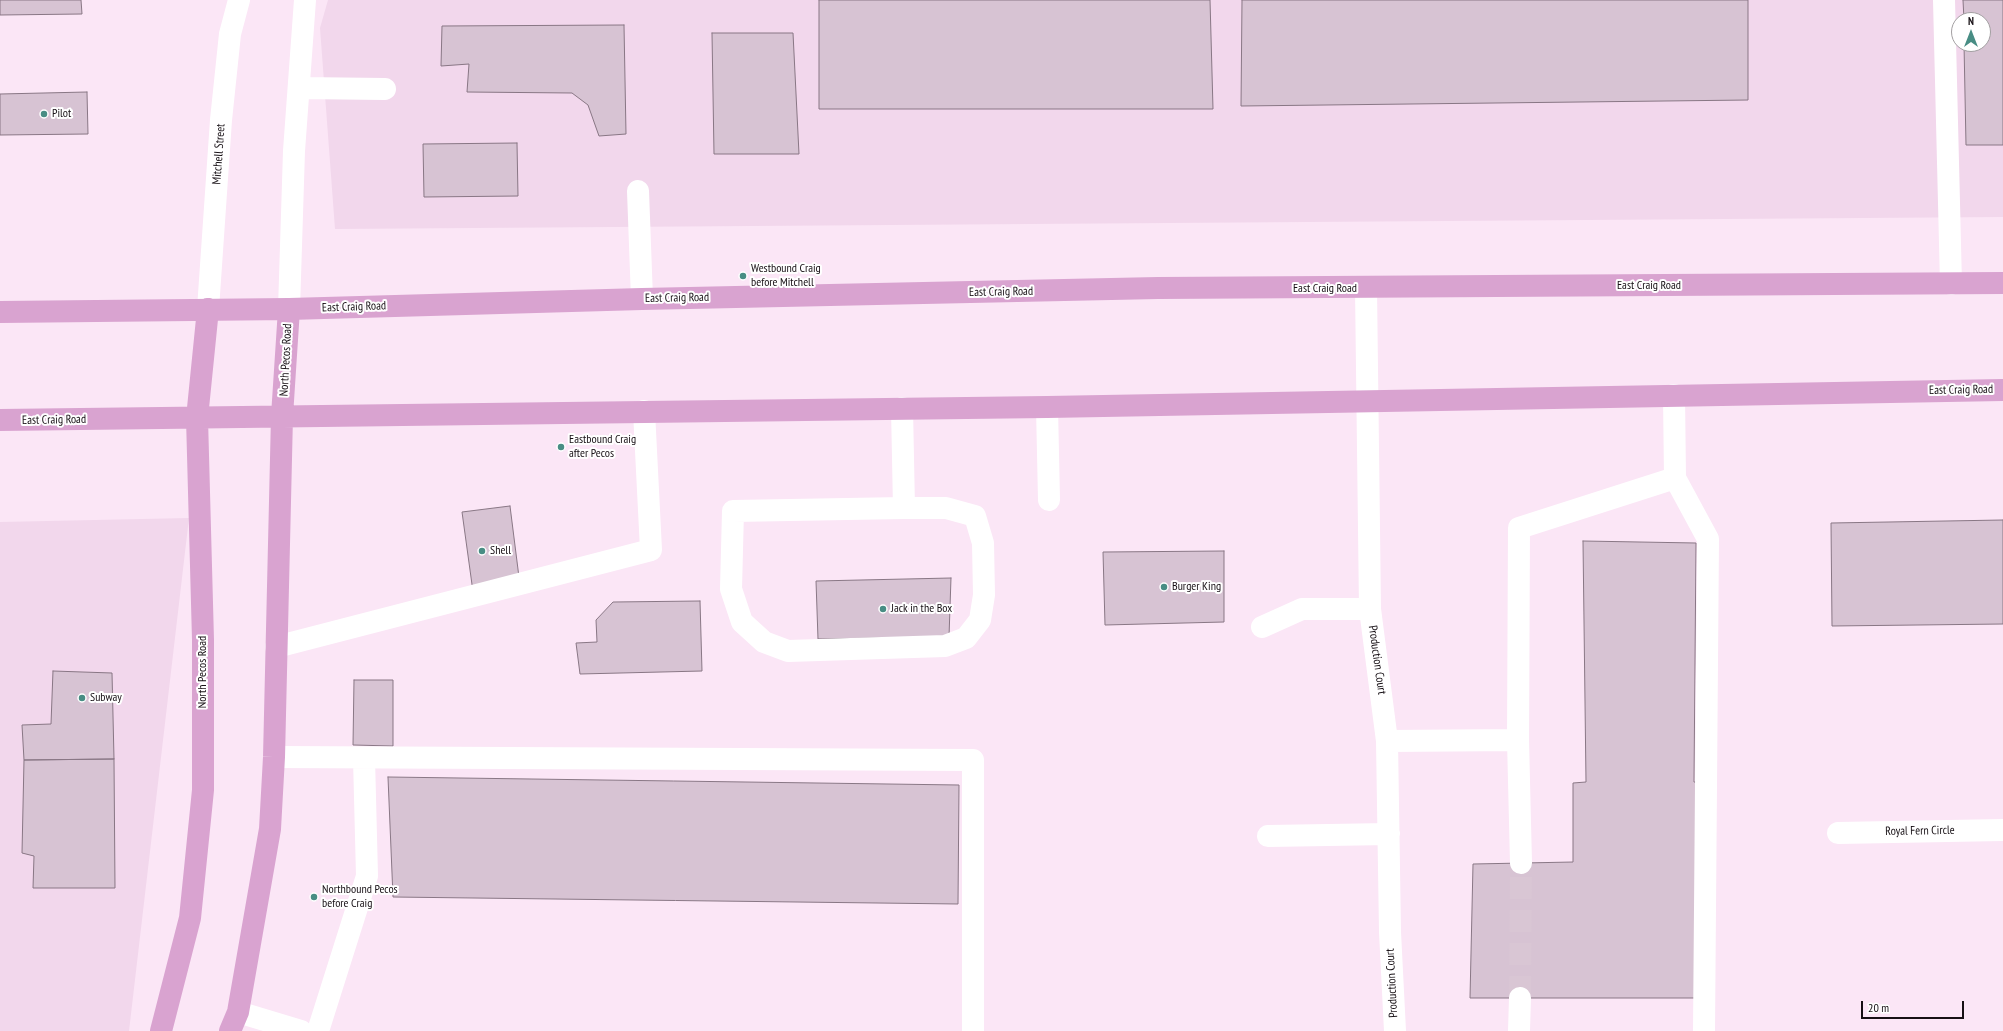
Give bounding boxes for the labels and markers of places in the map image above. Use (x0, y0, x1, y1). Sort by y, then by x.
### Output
place label: Pilot (52, 107, 71, 121)
marker: Pilot (39, 109, 49, 119)
place label: Westbound Craig before Mitchell (751, 262, 821, 290)
marker: Westbound Craig before Mitchell (738, 271, 748, 281)
place label: Eastbound Craig after Pecos (569, 433, 636, 461)
marker: Eastbound Craig after Pecos (556, 442, 566, 452)
place label: Shell (490, 544, 511, 558)
marker: Shell (477, 546, 487, 556)
place label: Burger King (1172, 580, 1221, 594)
marker: Burger King (1159, 582, 1169, 592)
place label: Jack in the Box (891, 602, 952, 616)
marker: Jack in the Box (878, 604, 888, 614)
place label: Subway (90, 691, 122, 705)
marker: Subway (77, 693, 87, 703)
place label: Northbound Pecos before Craig (322, 883, 398, 911)
marker: Northbound Pecos before Craig (309, 892, 319, 902)

